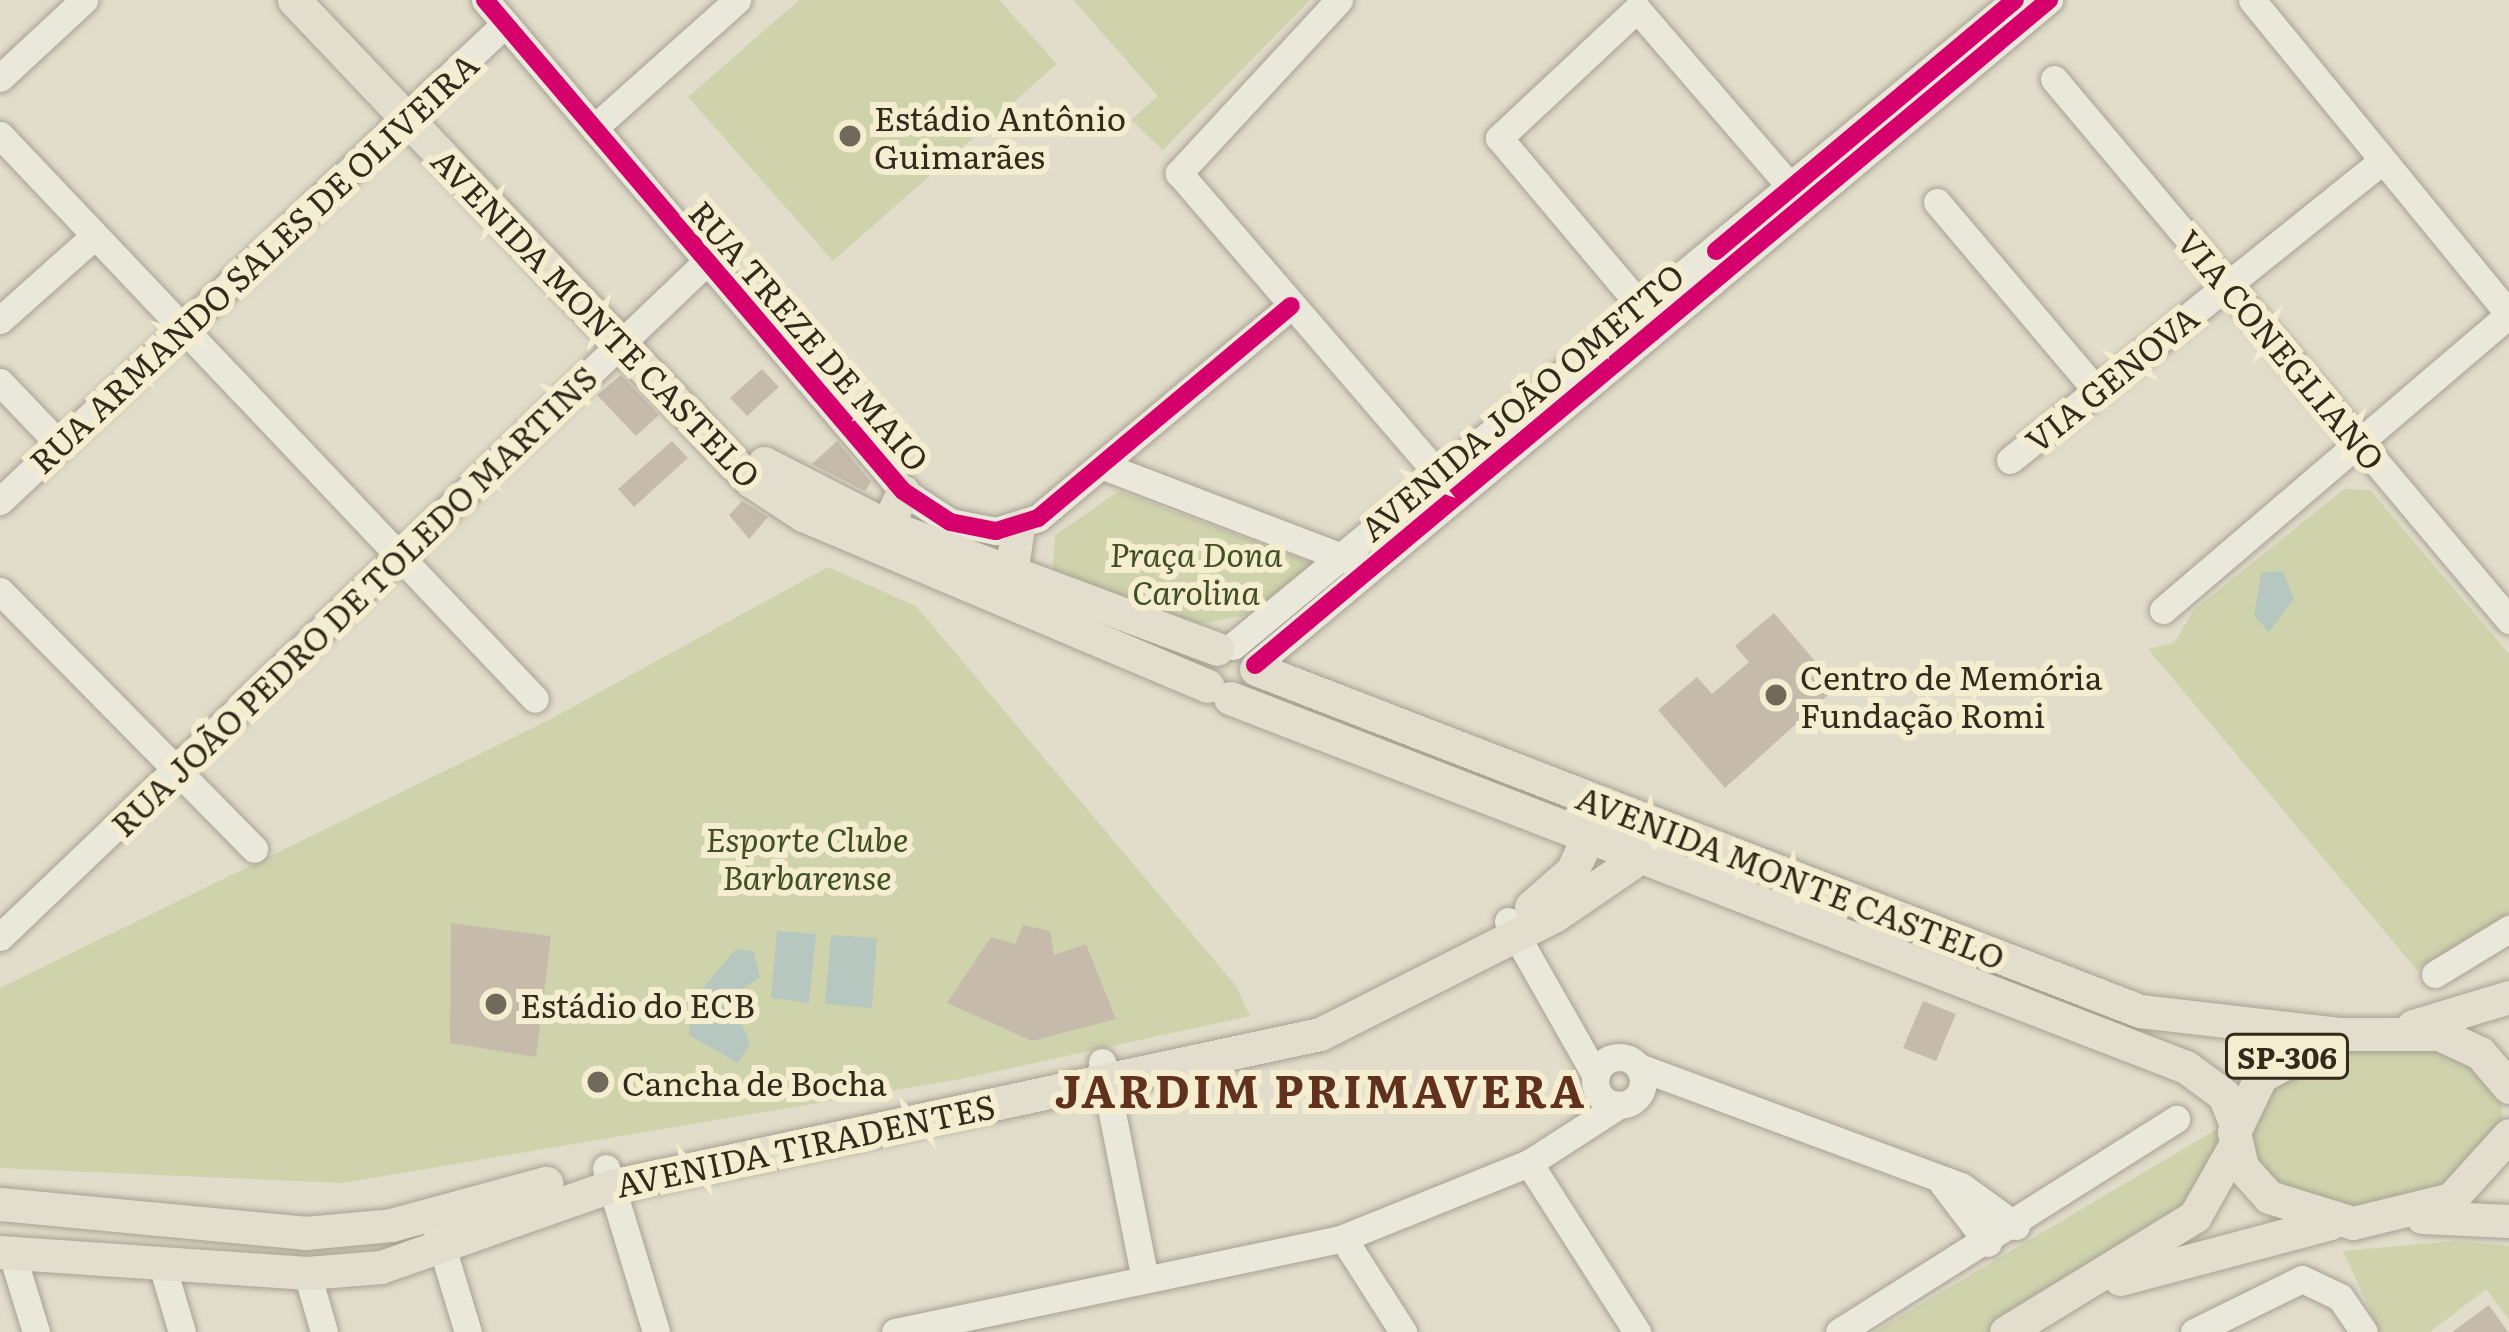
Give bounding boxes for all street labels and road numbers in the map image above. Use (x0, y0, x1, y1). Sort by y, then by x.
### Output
street label: RUA ARMANDO SALES DE OLIVEIRA (21, 43, 485, 481)
street label: AVENIDA MONTE CASTELO (425, 139, 769, 495)
street label: RUA TREZE DE MAIO (682, 192, 938, 478)
street label: VIA CONEGLIANO (2170, 221, 2394, 477)
street label: AVENIDA JOÃO OMETTO (1351, 254, 1691, 548)
street label: VIA GENOVA (2017, 296, 2205, 460)
street label: RUA JOÃO PEDRO DE TOLEDO MARTINS (102, 357, 604, 843)
street label: AVENIDA MONTE CASTELO (1571, 776, 2011, 976)
road number: SP-306 (2224, 1032, 2350, 1080)
street label: AVENIDA TIRADENTES (612, 1084, 998, 1204)

